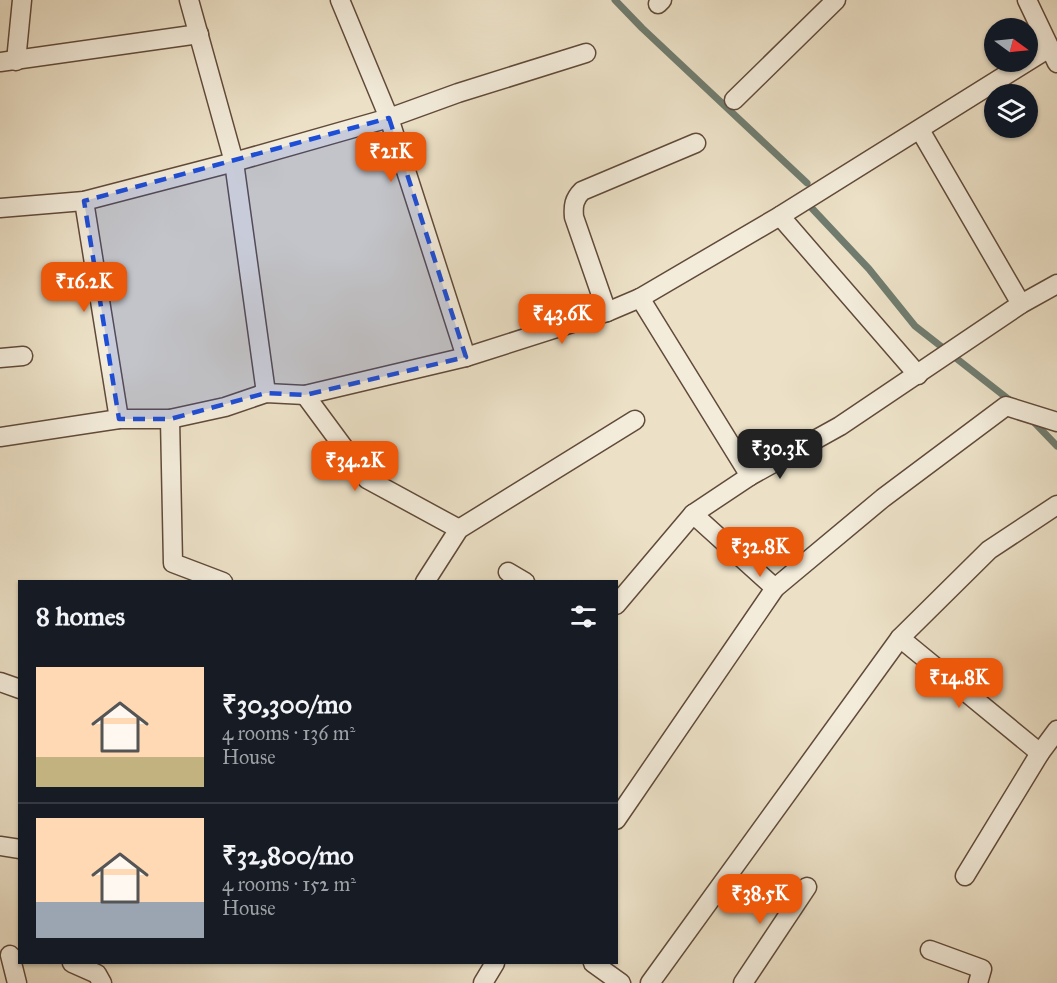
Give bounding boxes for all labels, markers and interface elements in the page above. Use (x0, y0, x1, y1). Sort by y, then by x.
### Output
north arrow (984, 18, 1038, 72)
map controls (984, 18, 1038, 138)
button: layers (984, 84, 1038, 138)
pin: ₹21K (355, 132, 427, 183)
text: ₹21K (369, 139, 413, 163)
pin: ₹16.2K (35, 262, 133, 313)
text: ₹16.2K (55, 269, 113, 293)
pin: ₹43.6K (513, 294, 611, 345)
text: ₹43.6K (532, 301, 592, 325)
pin: ₹30.3K (731, 429, 829, 480)
text: ₹30.3K (751, 436, 809, 460)
pin: ₹34.2K (306, 441, 404, 492)
text: ₹34.2K (325, 448, 385, 472)
pin: ₹32.8K (711, 527, 809, 578)
text: ₹32.8K (731, 534, 789, 558)
text: 8 homes (36, 600, 125, 632)
icon: filters (567, 600, 600, 633)
pin: ₹14.8K (910, 658, 1008, 709)
text: ₹14.8K (929, 665, 989, 689)
text: ₹30,300/mo (222, 688, 352, 720)
icon: home (84, 691, 156, 763)
text: 4 rooms · 136 m² (222, 721, 355, 745)
text: House (222, 745, 276, 769)
text: ₹32,800/mo (222, 839, 354, 871)
icon: home (84, 842, 156, 914)
text: 4 rooms · 152 m² (222, 872, 356, 896)
pin: ₹38.5K (711, 874, 809, 925)
text: ₹38.5K (731, 881, 789, 905)
text: House (222, 896, 276, 920)

